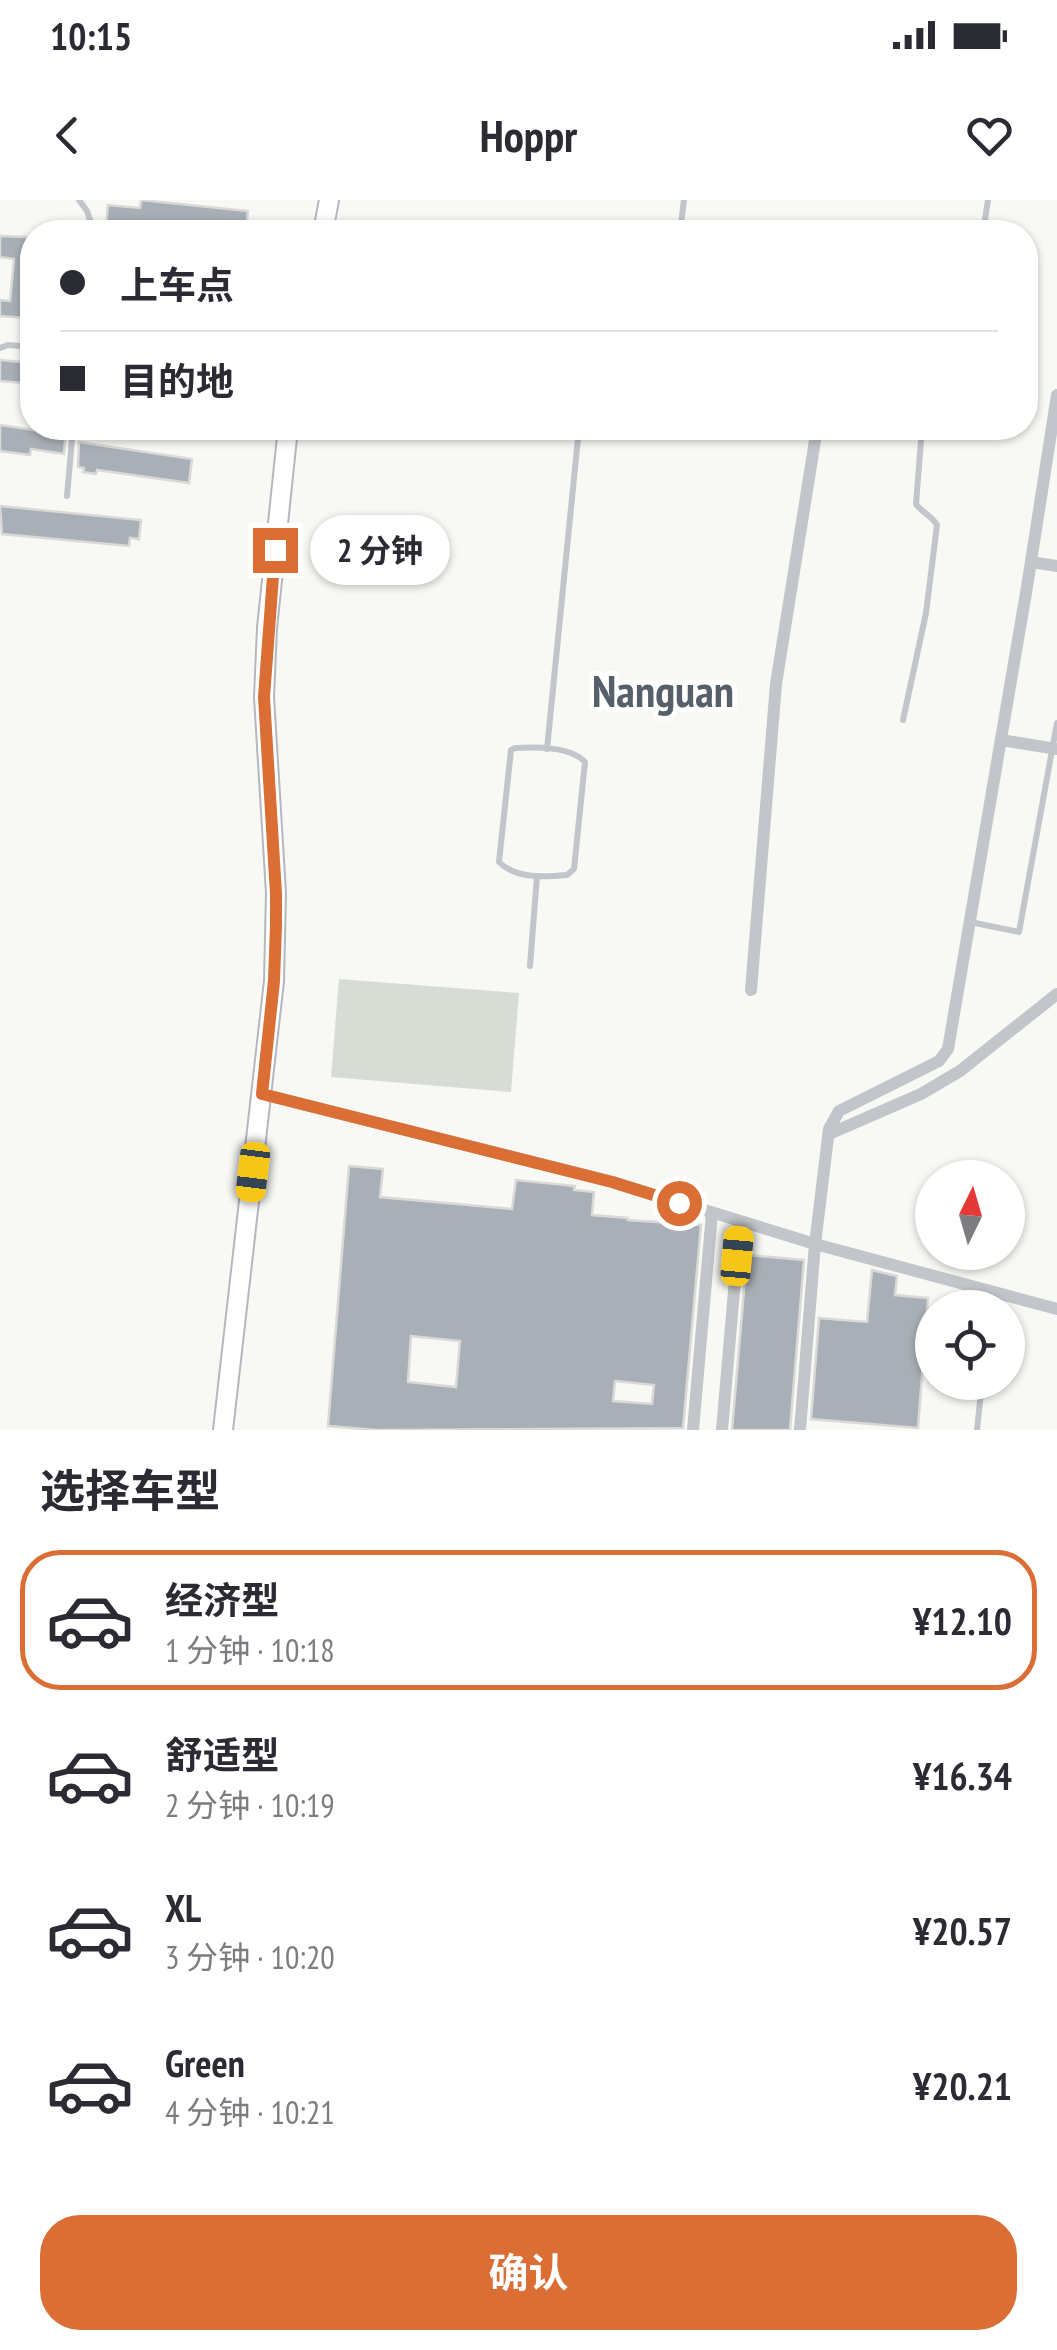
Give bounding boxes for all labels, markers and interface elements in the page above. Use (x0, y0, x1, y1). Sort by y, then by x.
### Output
text: 10:15 (50, 11, 132, 60)
text: Hoppr (480, 106, 577, 164)
icon: back (40, 108, 95, 163)
icon: heart (962, 108, 1017, 163)
text: 上车点 (120, 260, 234, 309)
text: 目的地 (120, 356, 234, 405)
callout: 2 分钟 (310, 515, 450, 585)
route end (253, 528, 298, 573)
text: 2 分钟 (337, 529, 423, 571)
district label: Nanguan (592, 661, 734, 719)
car (234, 1140, 272, 1204)
north arrow (915, 1160, 1025, 1270)
map controls (915, 1160, 1025, 1400)
route start (657, 1181, 702, 1226)
car (719, 1225, 755, 1287)
button: locate (915, 1290, 1025, 1400)
text: 选择车型 (40, 1461, 220, 1519)
icon: car (45, 1575, 135, 1665)
text: 经济型 (165, 1575, 279, 1624)
text: ¥12.10 (913, 1596, 1012, 1645)
text: 1 分钟 · 10:18 (165, 1629, 335, 1671)
icon: car (45, 1730, 135, 1820)
text: 舒适型 (165, 1730, 279, 1779)
text: ¥16.34 (913, 1751, 1012, 1800)
text: 2 分钟 · 10:19 (165, 1784, 335, 1826)
text: XL (165, 1883, 201, 1932)
icon: car (45, 1885, 135, 1975)
text: ¥20.57 (913, 1906, 1012, 1955)
text: 3 分钟 · 10:20 (165, 1936, 335, 1978)
text: Green (165, 2038, 245, 2087)
icon: car (45, 2040, 135, 2130)
text: ¥20.21 (913, 2061, 1012, 2110)
text: 4 分钟 · 10:21 (165, 2091, 335, 2133)
button: 确认 (40, 2215, 1017, 2330)

